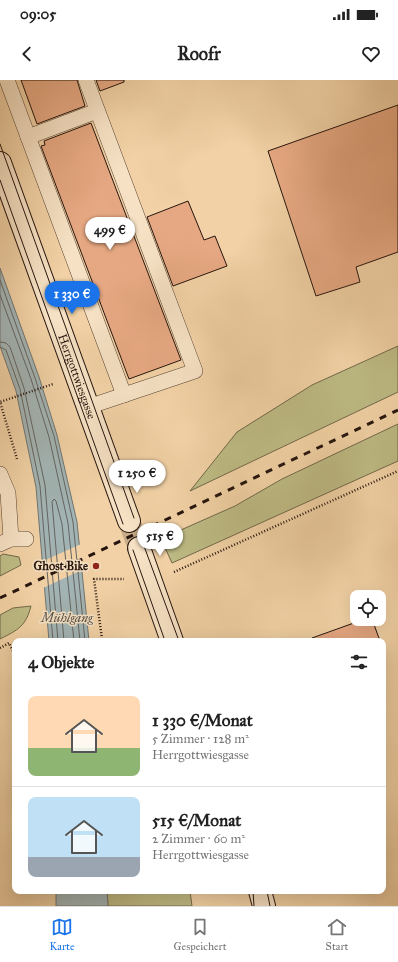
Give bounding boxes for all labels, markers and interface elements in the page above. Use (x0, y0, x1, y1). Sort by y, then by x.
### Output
text: 09:05 (20, 5, 56, 23)
icon: back (16, 43, 38, 65)
text: Roofr (177, 43, 221, 65)
icon: heart (360, 43, 382, 65)
pin: 499 € (82, 217, 138, 251)
text: 499 € (94, 222, 126, 238)
pin: 1 330 € (35, 281, 109, 315)
text: 1 330 € (54, 286, 90, 302)
street label: Herrgottwiesgasse (55, 332, 99, 421)
pin: 1 250 € (100, 460, 174, 494)
text: 1 250 € (118, 465, 156, 481)
pin: 515 € (132, 523, 188, 557)
text: 515 € (146, 528, 174, 544)
place label: Ghost Bike (34, 559, 88, 573)
marker: Ghost Bike (91, 561, 101, 571)
map controls (350, 590, 386, 626)
button: locate (350, 590, 386, 626)
water label: Mühlgang (39, 610, 94, 626)
icon: filters (348, 651, 370, 673)
text: 4 Objekte (28, 652, 94, 673)
text: 1 330 €/Monat (152, 710, 253, 731)
icon: home (60, 712, 108, 760)
text: 5 Zimmer · 128 m² (152, 731, 249, 747)
text: Herrgottwiesgasse (152, 747, 249, 763)
text: 515 €/Monat (152, 810, 241, 831)
icon: home (60, 813, 108, 861)
text: 2 Zimmer · 60 m² (152, 831, 245, 847)
text: Herrgottwiesgasse (152, 847, 249, 863)
tab: Karte (50, 916, 75, 953)
tab: Gespeichert (174, 916, 227, 953)
tab: Start (326, 916, 348, 953)

